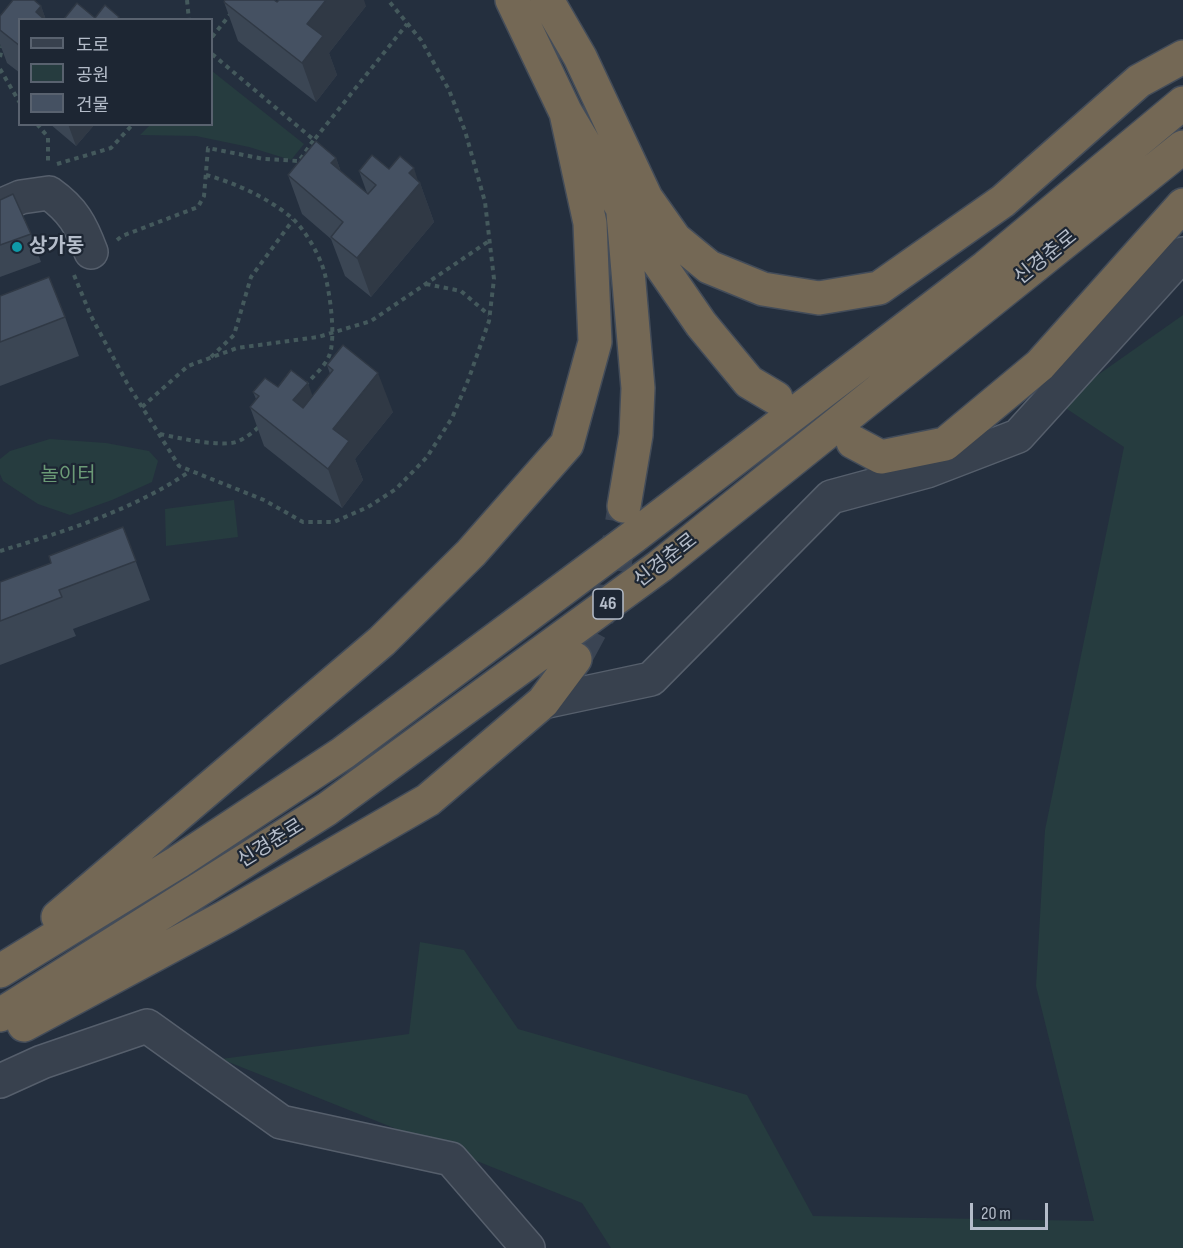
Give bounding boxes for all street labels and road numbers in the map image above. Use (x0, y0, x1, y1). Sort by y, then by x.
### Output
street label: 신경춘로 (1010, 226, 1082, 290)
street label: 신경춘로 (630, 529, 702, 593)
road number: 46 (593, 589, 623, 619)
street label: 신경춘로 (233, 814, 309, 874)

